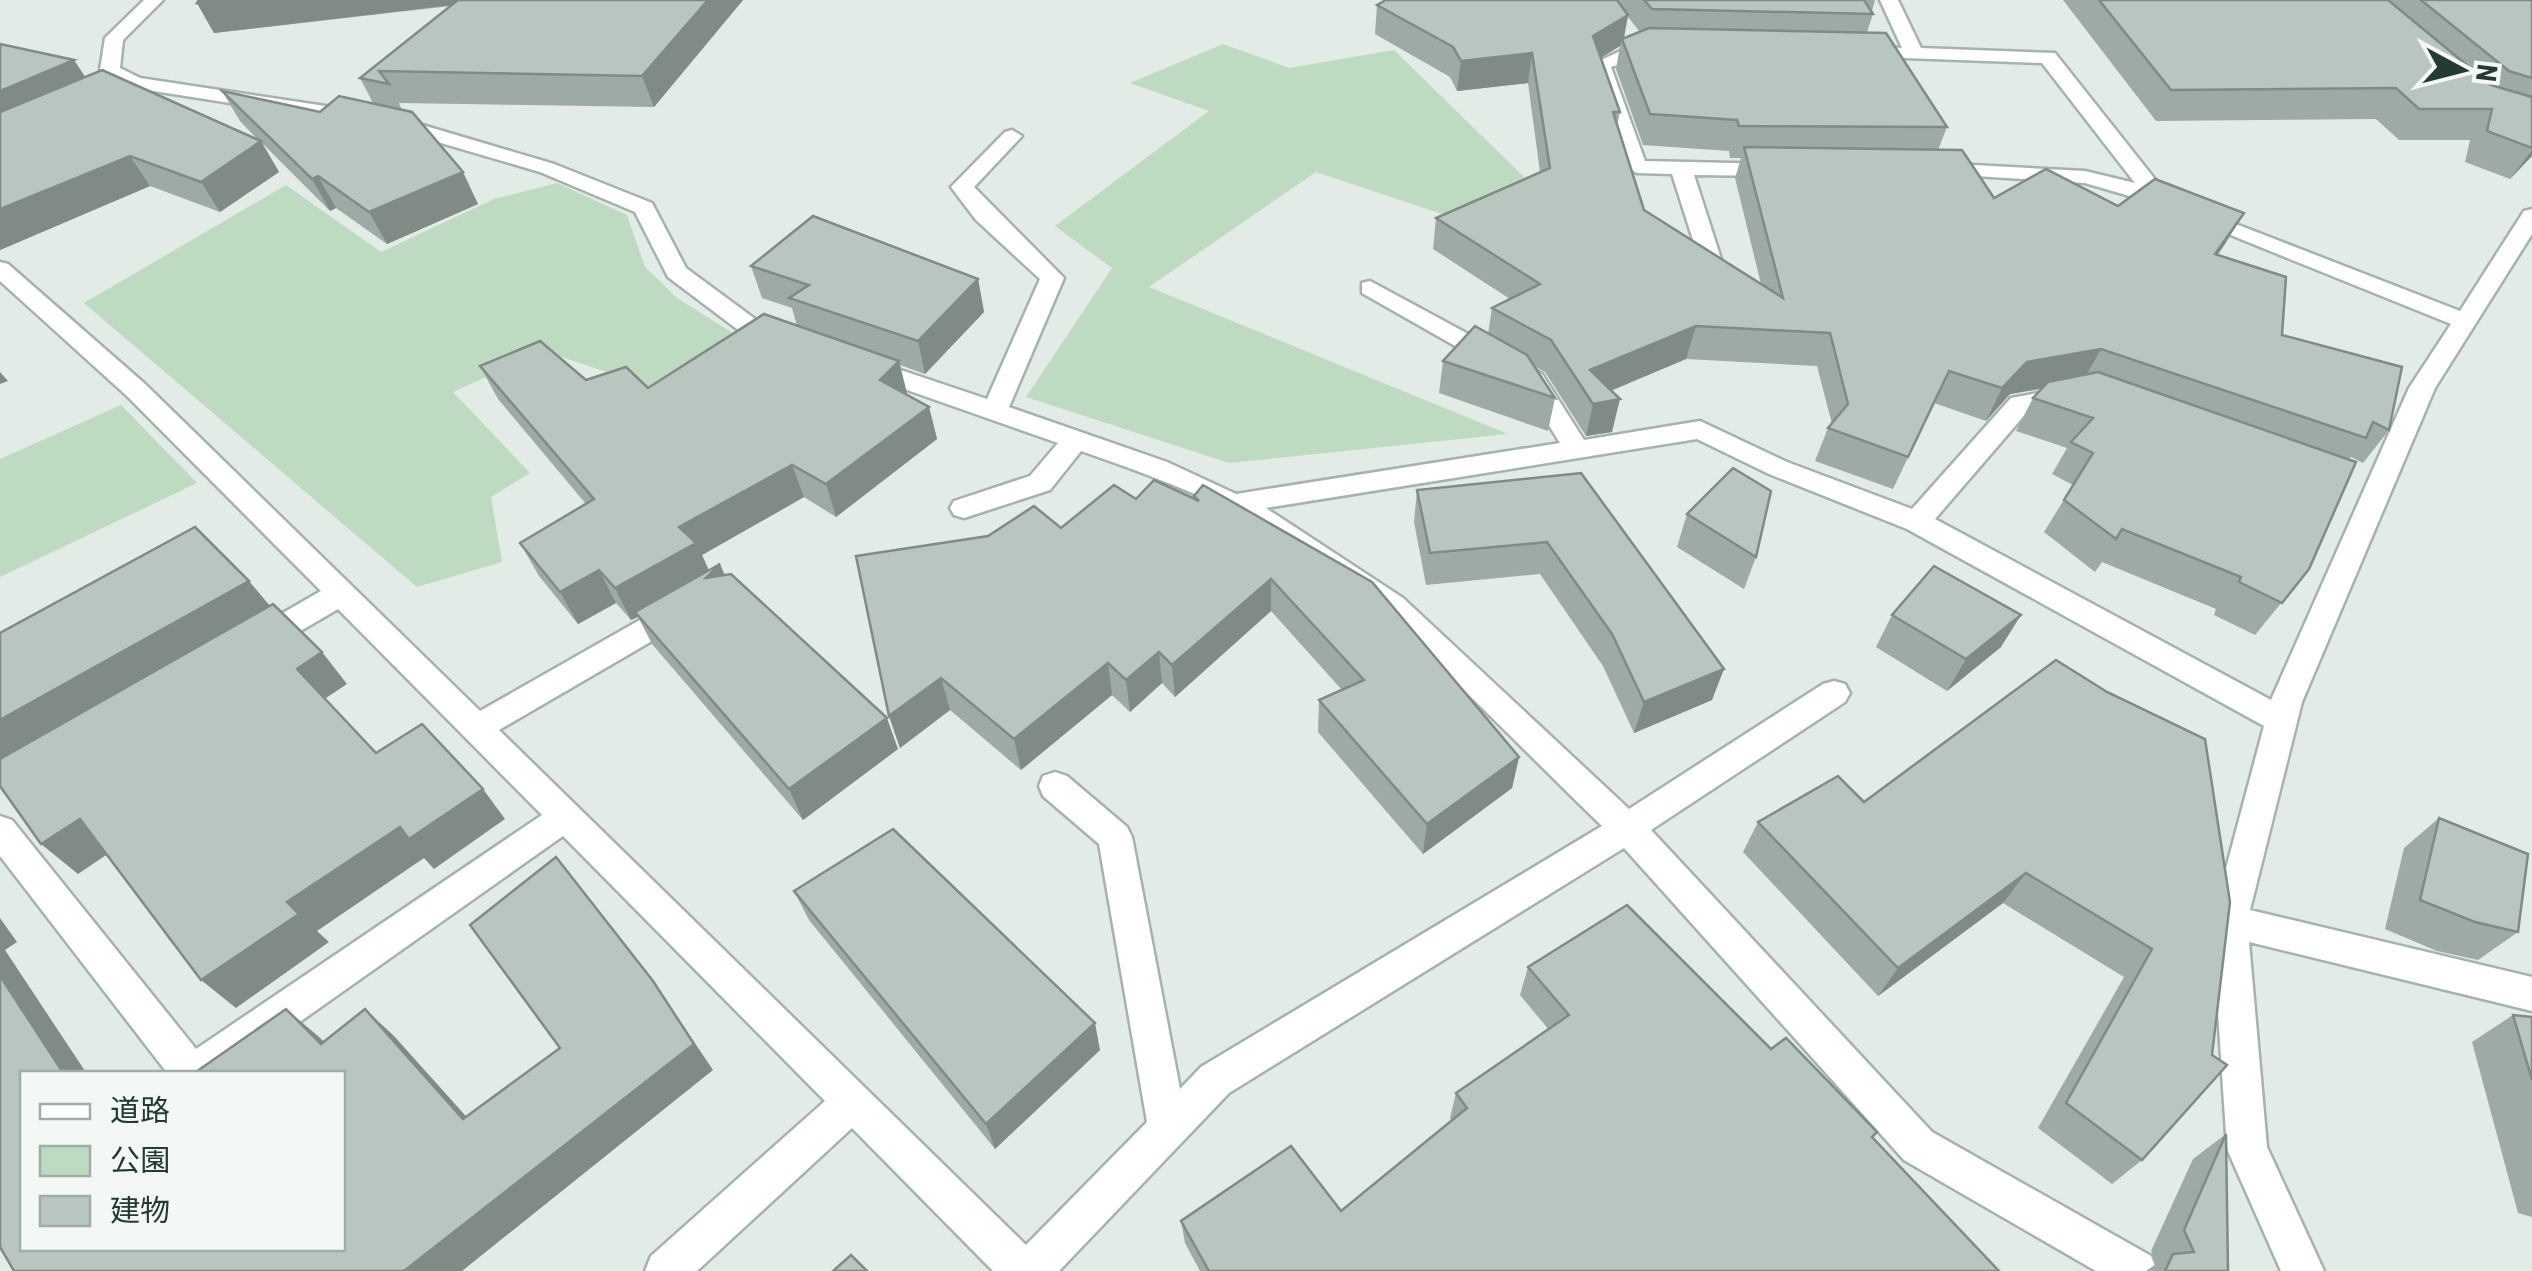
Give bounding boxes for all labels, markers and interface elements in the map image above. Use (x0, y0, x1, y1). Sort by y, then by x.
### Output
north arrow (2412, 20, 2512, 120)
text: N (2469, 62, 2504, 84)
legend (20, 1071, 345, 1251)
text: 道路 (110, 1093, 170, 1128)
text: 公園 (110, 1143, 170, 1178)
text: 建物 (110, 1193, 170, 1228)

